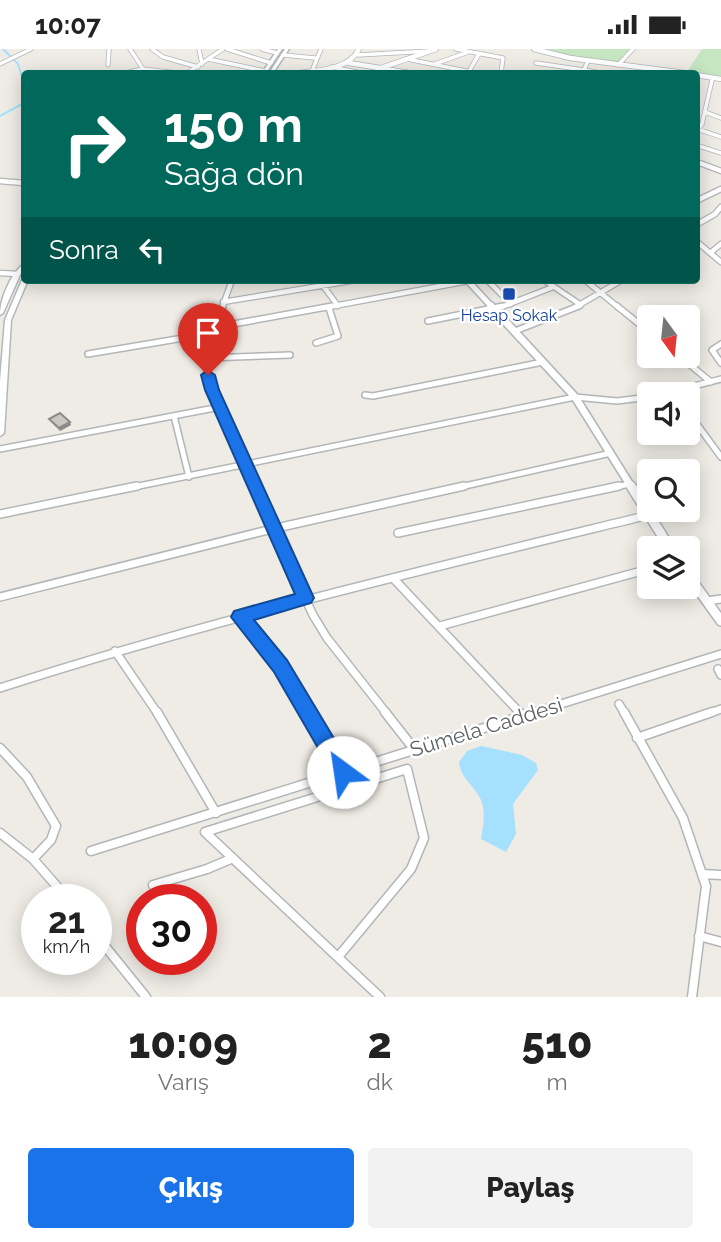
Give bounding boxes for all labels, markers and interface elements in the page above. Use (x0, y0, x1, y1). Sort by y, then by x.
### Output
text: 10:07 (35, 10, 101, 40)
text: 150 m (164, 96, 303, 153)
icon: right (49, 98, 140, 189)
text: Sağa dön (164, 155, 304, 192)
icon: left (133, 231, 171, 269)
text: Sonra (49, 235, 119, 265)
marker: Hesap Sokak (501, 286, 517, 302)
pin (178, 303, 238, 375)
north arrow (637, 305, 700, 367)
map controls (637, 305, 700, 599)
place label: Hesap Sokak (461, 306, 558, 325)
icon: arrive (189, 314, 227, 352)
button: sound (637, 382, 700, 445)
button: search (637, 459, 700, 522)
button: layers (637, 536, 700, 599)
street label: Sümela Caddesi (407, 692, 565, 762)
position arrow (306, 735, 380, 809)
speed limit sign: 30 (126, 884, 217, 975)
text: 21 (48, 900, 85, 941)
text: km/h (43, 936, 90, 957)
text: 10:09 (128, 1019, 238, 1068)
text: 2 (368, 1019, 392, 1068)
text: 510 (522, 1019, 592, 1068)
text: Varış (158, 1068, 209, 1095)
text: dk (367, 1068, 393, 1095)
text: m (546, 1068, 568, 1095)
button: Çıkış (28, 1148, 354, 1228)
button: Paylaş (368, 1148, 693, 1228)

